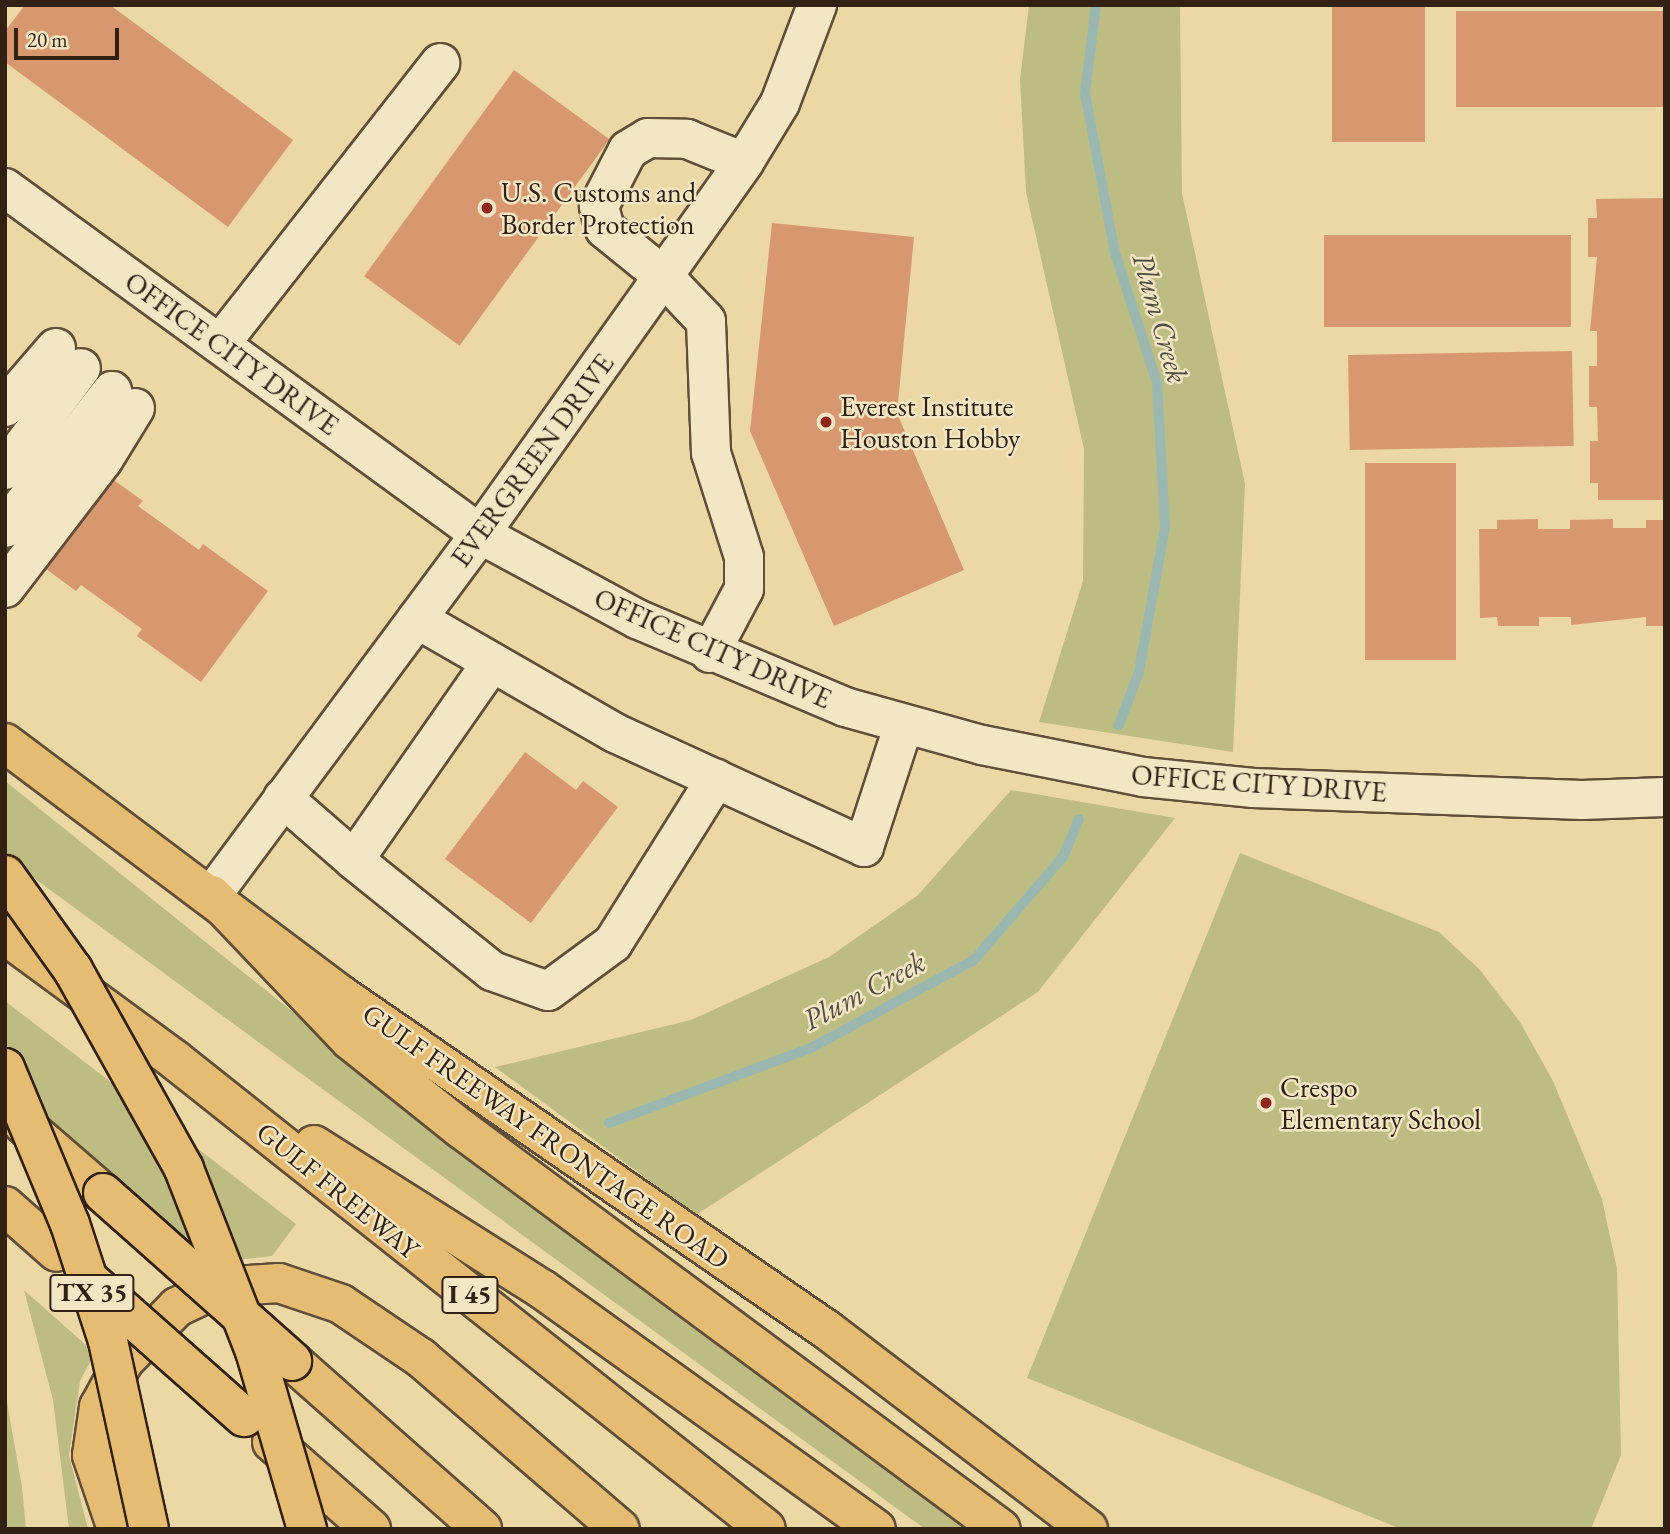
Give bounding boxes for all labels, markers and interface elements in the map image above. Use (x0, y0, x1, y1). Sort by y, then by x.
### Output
scale bar (18, 14, 122, 58)
text: 20 m (27, 26, 68, 53)
place label: U.S. Customs and Border Protection (501, 175, 696, 241)
marker: U.S. Customs and Border Protection (479, 200, 495, 216)
water label: Plum Creek (1124, 249, 1196, 387)
street label: OFFICE CITY DRIVE (119, 264, 345, 442)
street label: EVERGREEN DRIVE (443, 347, 621, 573)
place label: Everest Institute Houston Hobby (840, 389, 1020, 455)
marker: Everest Institute Houston Hobby (818, 414, 834, 430)
street label: OFFICE CITY DRIVE (589, 581, 837, 715)
street label: OFFICE CITY DRIVE (1130, 757, 1388, 809)
water label: Plum Creek (797, 944, 931, 1038)
street label: GULF FREEWAY FRONTAGE ROAD (356, 996, 736, 1276)
place label: Crespo Elementary School (1280, 1070, 1481, 1136)
marker: Crespo Elementary School (1258, 1095, 1274, 1111)
street label: GULF FREEWAY (250, 1114, 426, 1266)
road number: TX 35 (48, 1270, 136, 1316)
road number: I 45 (440, 1272, 500, 1318)

